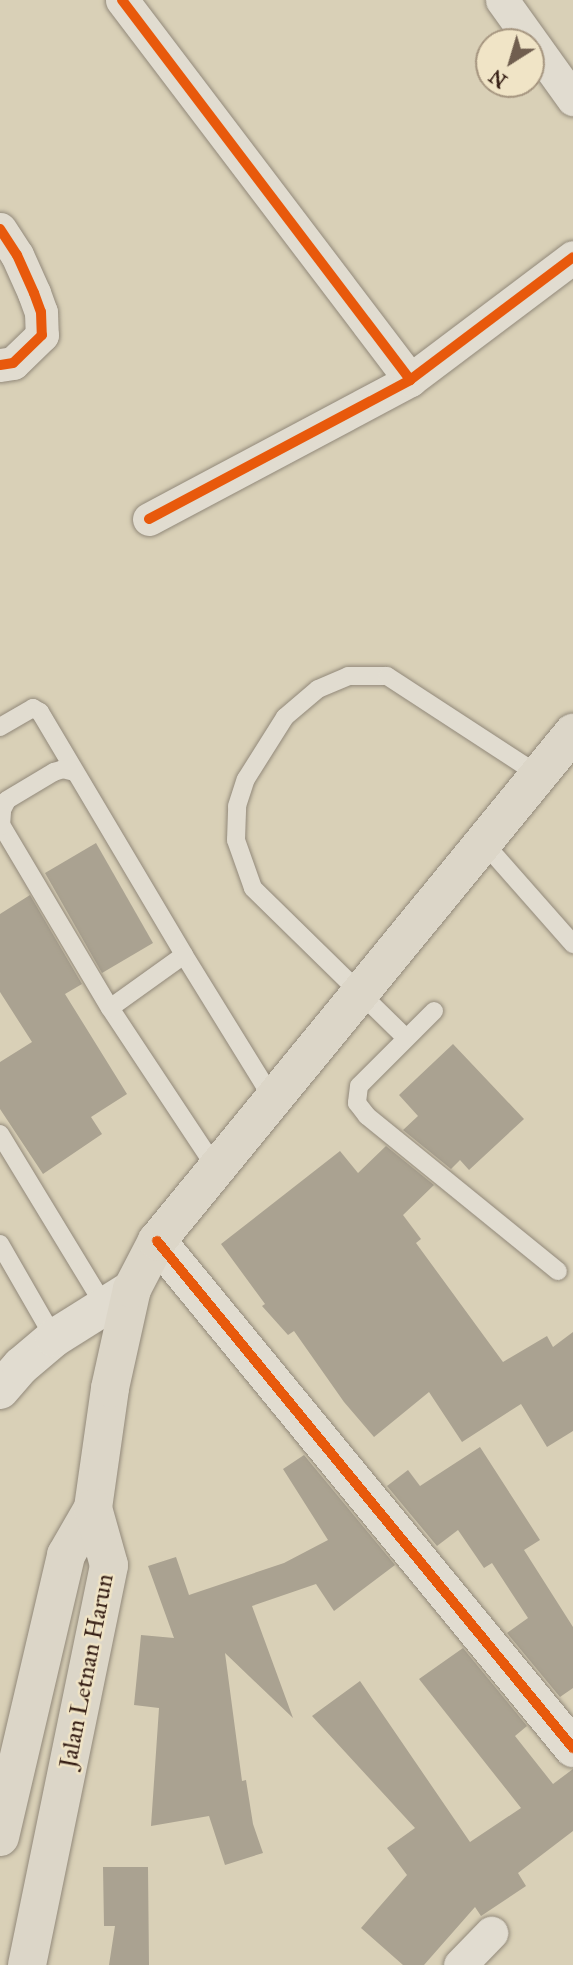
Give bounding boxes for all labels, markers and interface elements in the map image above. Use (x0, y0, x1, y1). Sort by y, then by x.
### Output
north arrow (475, 28, 545, 98)
text: N (485, 65, 512, 93)
street label: Jalan Letnan Harun (54, 1571, 120, 1771)

